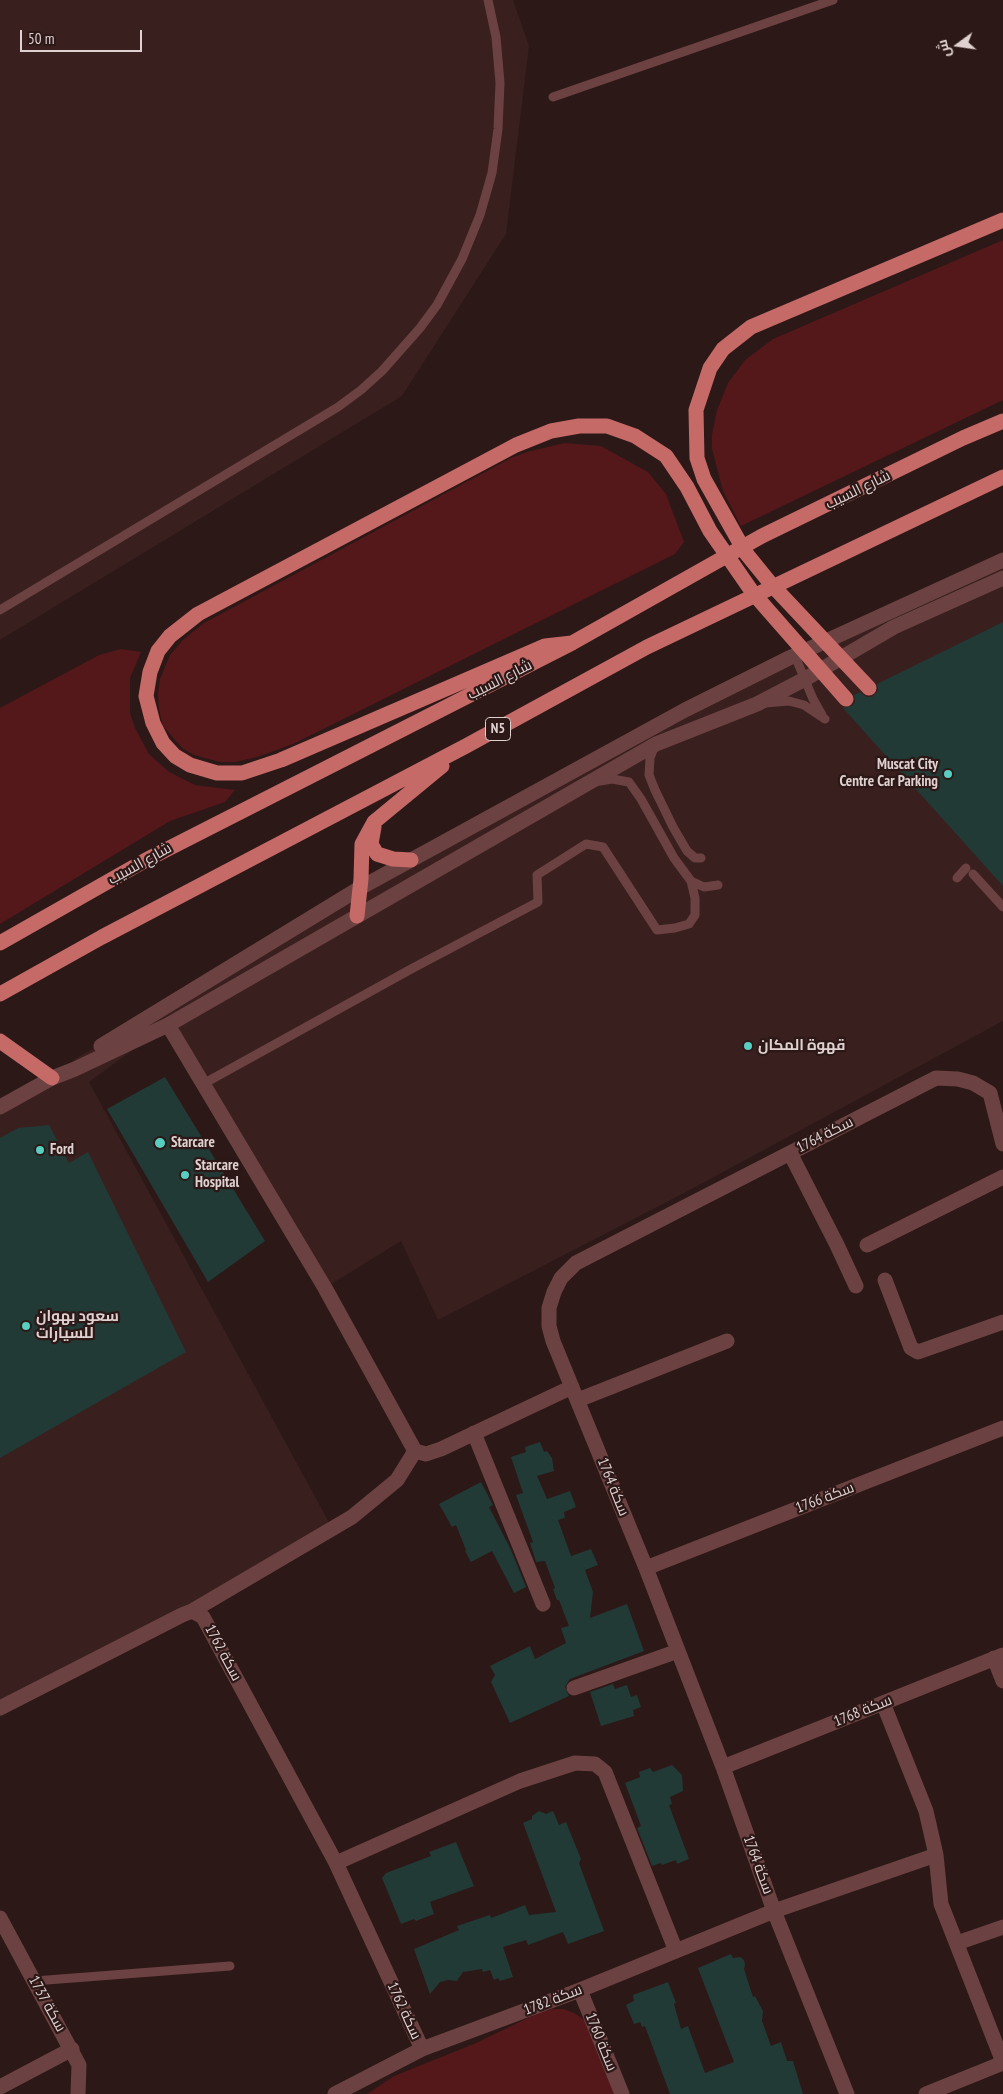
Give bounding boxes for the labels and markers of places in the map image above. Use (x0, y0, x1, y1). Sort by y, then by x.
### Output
place label: Muscat City Centre Car Parking (839, 756, 938, 791)
marker: Muscat City Centre Car Parking (942, 768, 954, 780)
place label: قهوة المكان (758, 1037, 845, 1055)
marker: قهوة المكان (742, 1040, 754, 1052)
place label: Starcare (171, 1134, 215, 1152)
marker: Starcare (153, 1136, 167, 1150)
place label: Ford (50, 1141, 74, 1159)
marker: Ford (34, 1144, 46, 1156)
place label: Starcare Hospital (195, 1157, 239, 1192)
marker: Starcare Hospital (179, 1169, 191, 1181)
place label: سعود بهوان للسيارات (36, 1308, 119, 1343)
marker: سعود بهوان للسيارات (20, 1320, 32, 1332)

